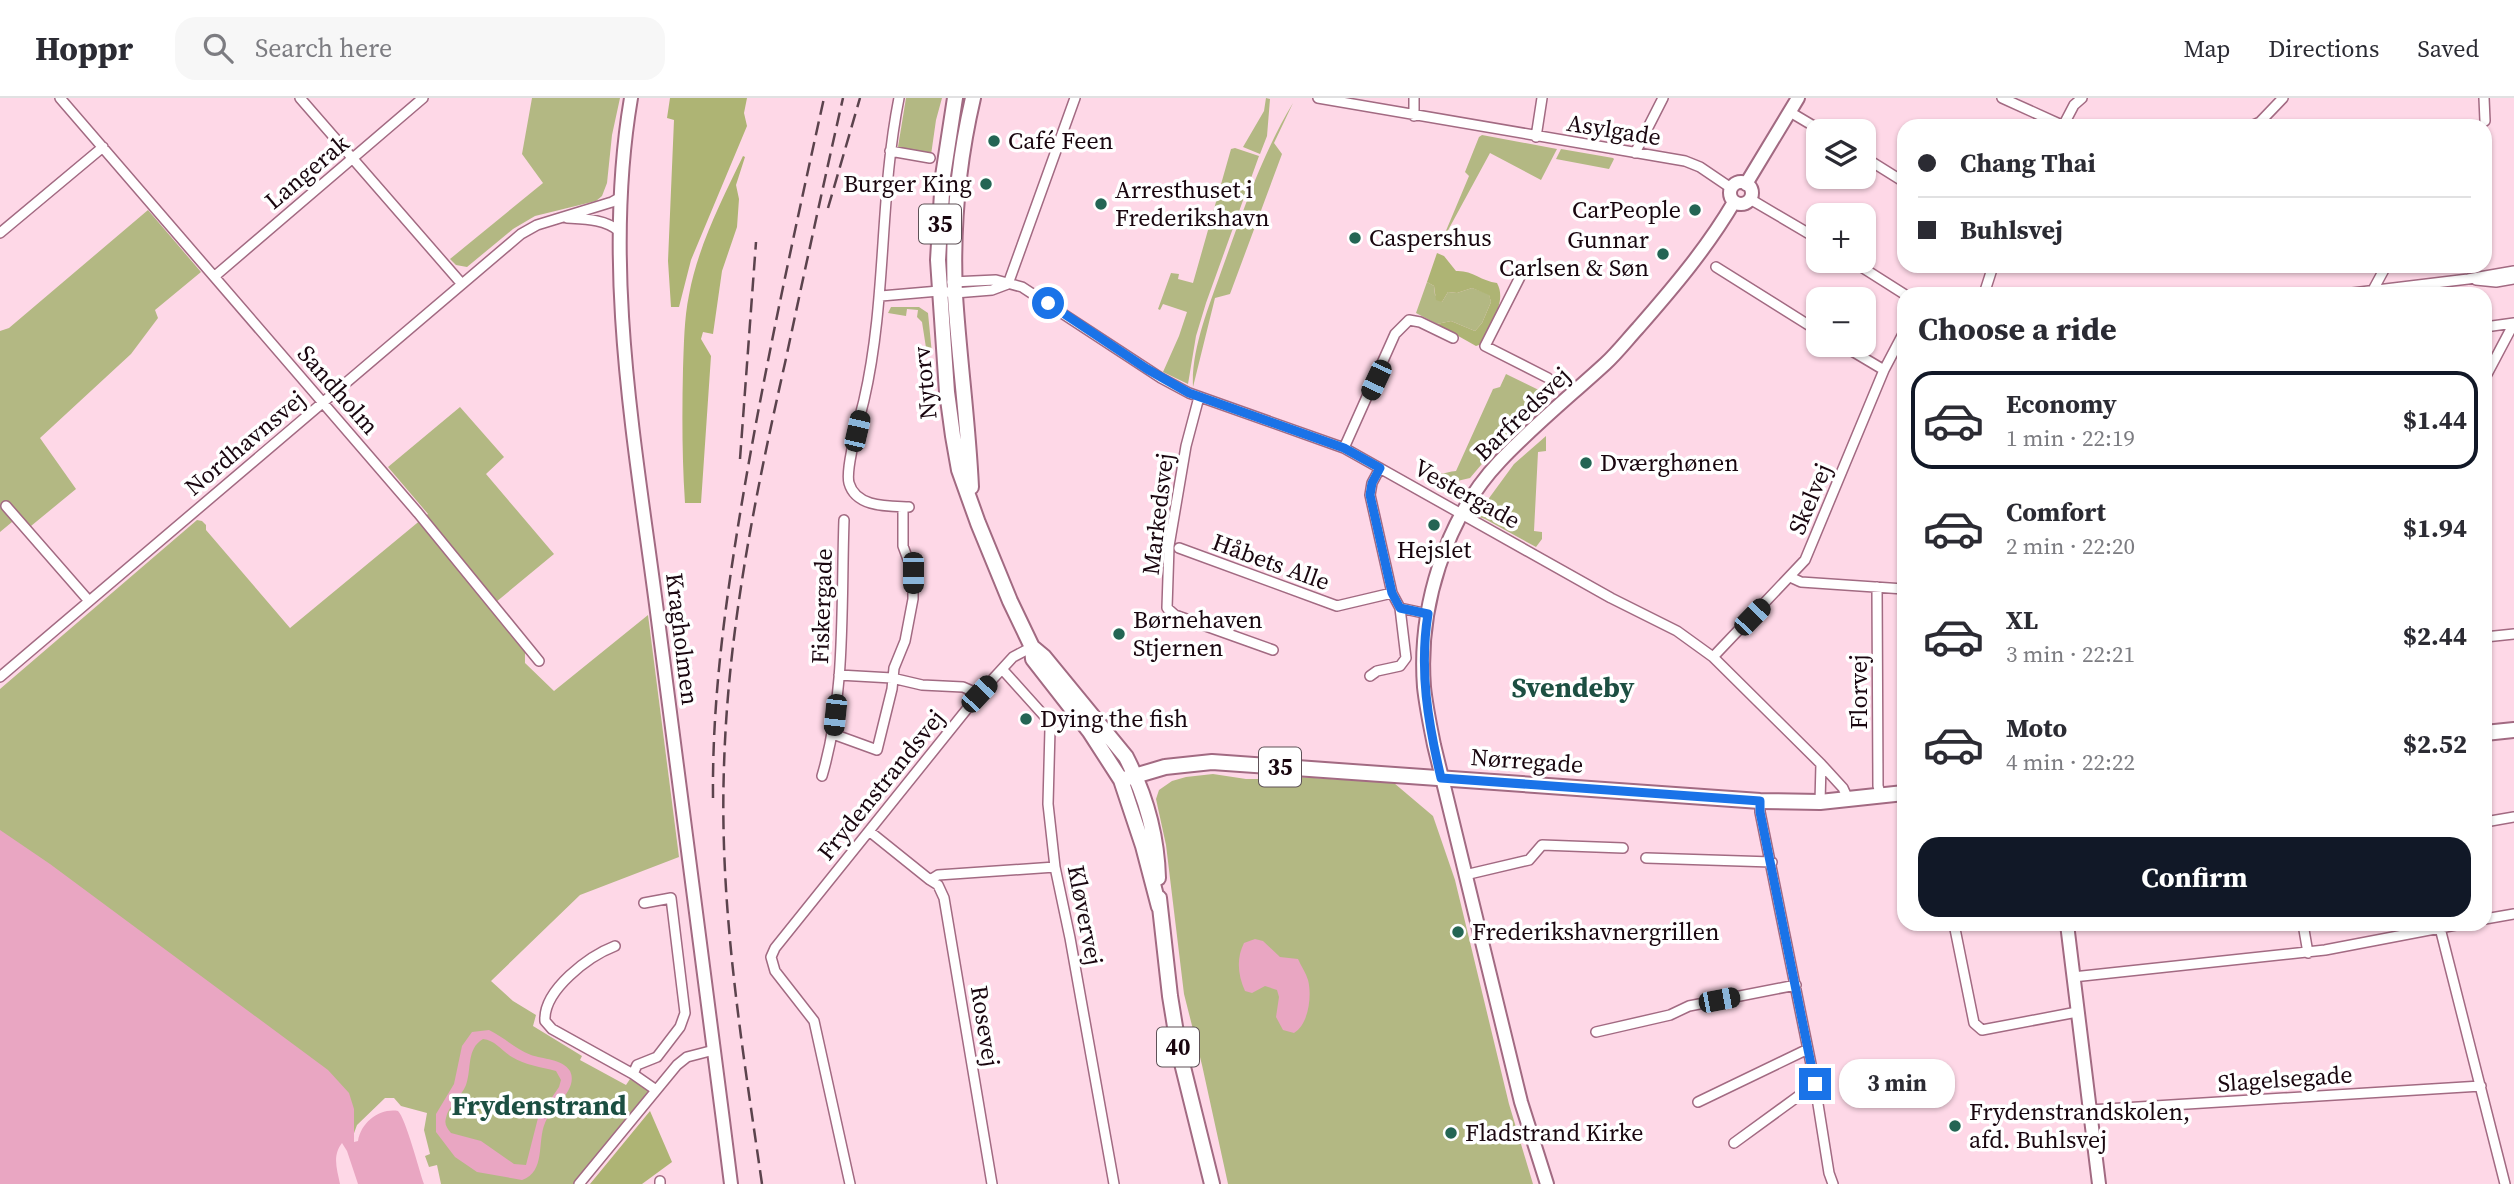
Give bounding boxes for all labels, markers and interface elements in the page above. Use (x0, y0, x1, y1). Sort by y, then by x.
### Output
search box (175, 17, 665, 80)
text: Hoppr (35, 26, 133, 71)
icon: search (199, 29, 237, 67)
text: Search here (255, 30, 392, 66)
text: Map (2183, 32, 2230, 65)
text: Directions (2268, 32, 2379, 65)
text: Saved (2417, 32, 2479, 65)
street label: Asylgade (1565, 106, 1664, 153)
map controls (1806, 119, 1876, 357)
button: layers (1806, 119, 1876, 189)
place label: Café Feen (1008, 124, 1113, 157)
street label: Langerak (258, 126, 356, 217)
marker: Café Feen (986, 133, 1002, 149)
text: Chang Thai (1960, 145, 2096, 181)
place label: Burger King (843, 167, 972, 200)
place label: Arresthuset i Frederikshavn (1115, 173, 1270, 234)
marker: Burger King (978, 176, 994, 192)
place label: CarPeople (1572, 193, 1681, 226)
marker: Arresthuset i Frederikshavn (1093, 196, 1109, 212)
marker: CarPeople (1687, 202, 1703, 218)
button: + (1806, 203, 1876, 273)
road number: 35 (919, 204, 961, 244)
text: Buhlsvej (1960, 212, 2063, 248)
place label: Caspershus (1369, 221, 1492, 254)
place label: Gunnar Carlsen & Søn (1499, 223, 1649, 284)
marker: Caspershus (1347, 230, 1363, 246)
marker: Gunnar Carlsen & Søn (1655, 246, 1671, 262)
route start (1032, 287, 1064, 319)
button: − (1806, 287, 1876, 357)
text: Choose a ride (1918, 307, 2117, 351)
street label: Sandholm (290, 338, 386, 442)
street label: Nytorv (904, 345, 945, 421)
car (1358, 357, 1395, 403)
street label: Barfredsvej (1466, 359, 1577, 468)
street label: Nordhavnsvej (177, 382, 312, 503)
text: Economy (2006, 386, 2117, 422)
icon: car (1922, 389, 1985, 452)
text: $1.44 (2403, 402, 2467, 438)
car (843, 408, 872, 454)
text: 1 min · 22:19 (2006, 422, 2135, 454)
place label: Dværghønen (1600, 446, 1739, 479)
street label: Markedsvej (1134, 451, 1181, 577)
street label: Vestergade (1408, 451, 1526, 536)
marker: Dværghønen (1578, 455, 1594, 471)
street label: Skelvej (1780, 458, 1839, 539)
text: Comfort (2006, 494, 2106, 530)
icon: car (1922, 497, 1985, 560)
text: $1.94 (2403, 510, 2467, 546)
marker: Hejslet (1426, 517, 1442, 533)
street label: Håbets Alle (1208, 525, 1335, 598)
text: 2 min · 22:20 (2006, 530, 2135, 562)
place label: Hejslet (1397, 533, 1472, 566)
street label: Fiskergade (803, 548, 840, 664)
car (903, 552, 924, 594)
street label: Kragholmen (658, 571, 707, 707)
car (1730, 595, 1775, 639)
text: XL (2006, 602, 2038, 638)
place label: Børnehaven Stjernen (1133, 603, 1263, 664)
icon: car (1922, 605, 1985, 668)
text: $2.44 (2403, 618, 2467, 654)
marker: Børnehaven Stjernen (1111, 626, 1127, 642)
text: 3 min · 22:21 (2006, 638, 2135, 670)
street label: Florvej (1842, 654, 1875, 730)
district label: Svendeby (1512, 668, 1635, 706)
car (957, 671, 1002, 717)
car (823, 693, 848, 737)
street label: Frydenstrandsvej (809, 702, 952, 867)
place label: Dying the fish (1040, 702, 1188, 735)
text: Moto (2006, 710, 2067, 746)
marker: Dying the fish (1018, 711, 1034, 727)
icon: car (1922, 713, 1985, 776)
text: $2.52 (2403, 726, 2467, 762)
street label: Nørregade (1470, 740, 1584, 781)
text: 4 min · 22:22 (2006, 746, 2135, 778)
road number: 35 (1259, 748, 1301, 786)
button: Confirm (1918, 837, 2471, 917)
street label: Kløvervej (1060, 862, 1111, 968)
place label: Frederikshavnergrillen (1472, 915, 1720, 948)
marker: Frederikshavnergrillen (1450, 924, 1466, 940)
street label: Rosevej (963, 983, 1008, 1069)
car (1697, 986, 1742, 1014)
road number: 40 (1157, 1028, 1199, 1066)
street label: Slagelsegade (2217, 1057, 2353, 1100)
callout: 3 min (1840, 1060, 1955, 1108)
text: 3 min (1867, 1067, 1927, 1099)
route end (1799, 1068, 1831, 1100)
district label: Frydenstrand (451, 1086, 627, 1124)
place label: Frydenstrandskolen, afd. Buhlsvej (1969, 1095, 2190, 1156)
place label: Fladstrand Kirke (1465, 1116, 1644, 1149)
marker: Frydenstrandskolen, afd. Buhlsvej (1947, 1118, 1963, 1134)
marker: Fladstrand Kirke (1443, 1125, 1459, 1141)

